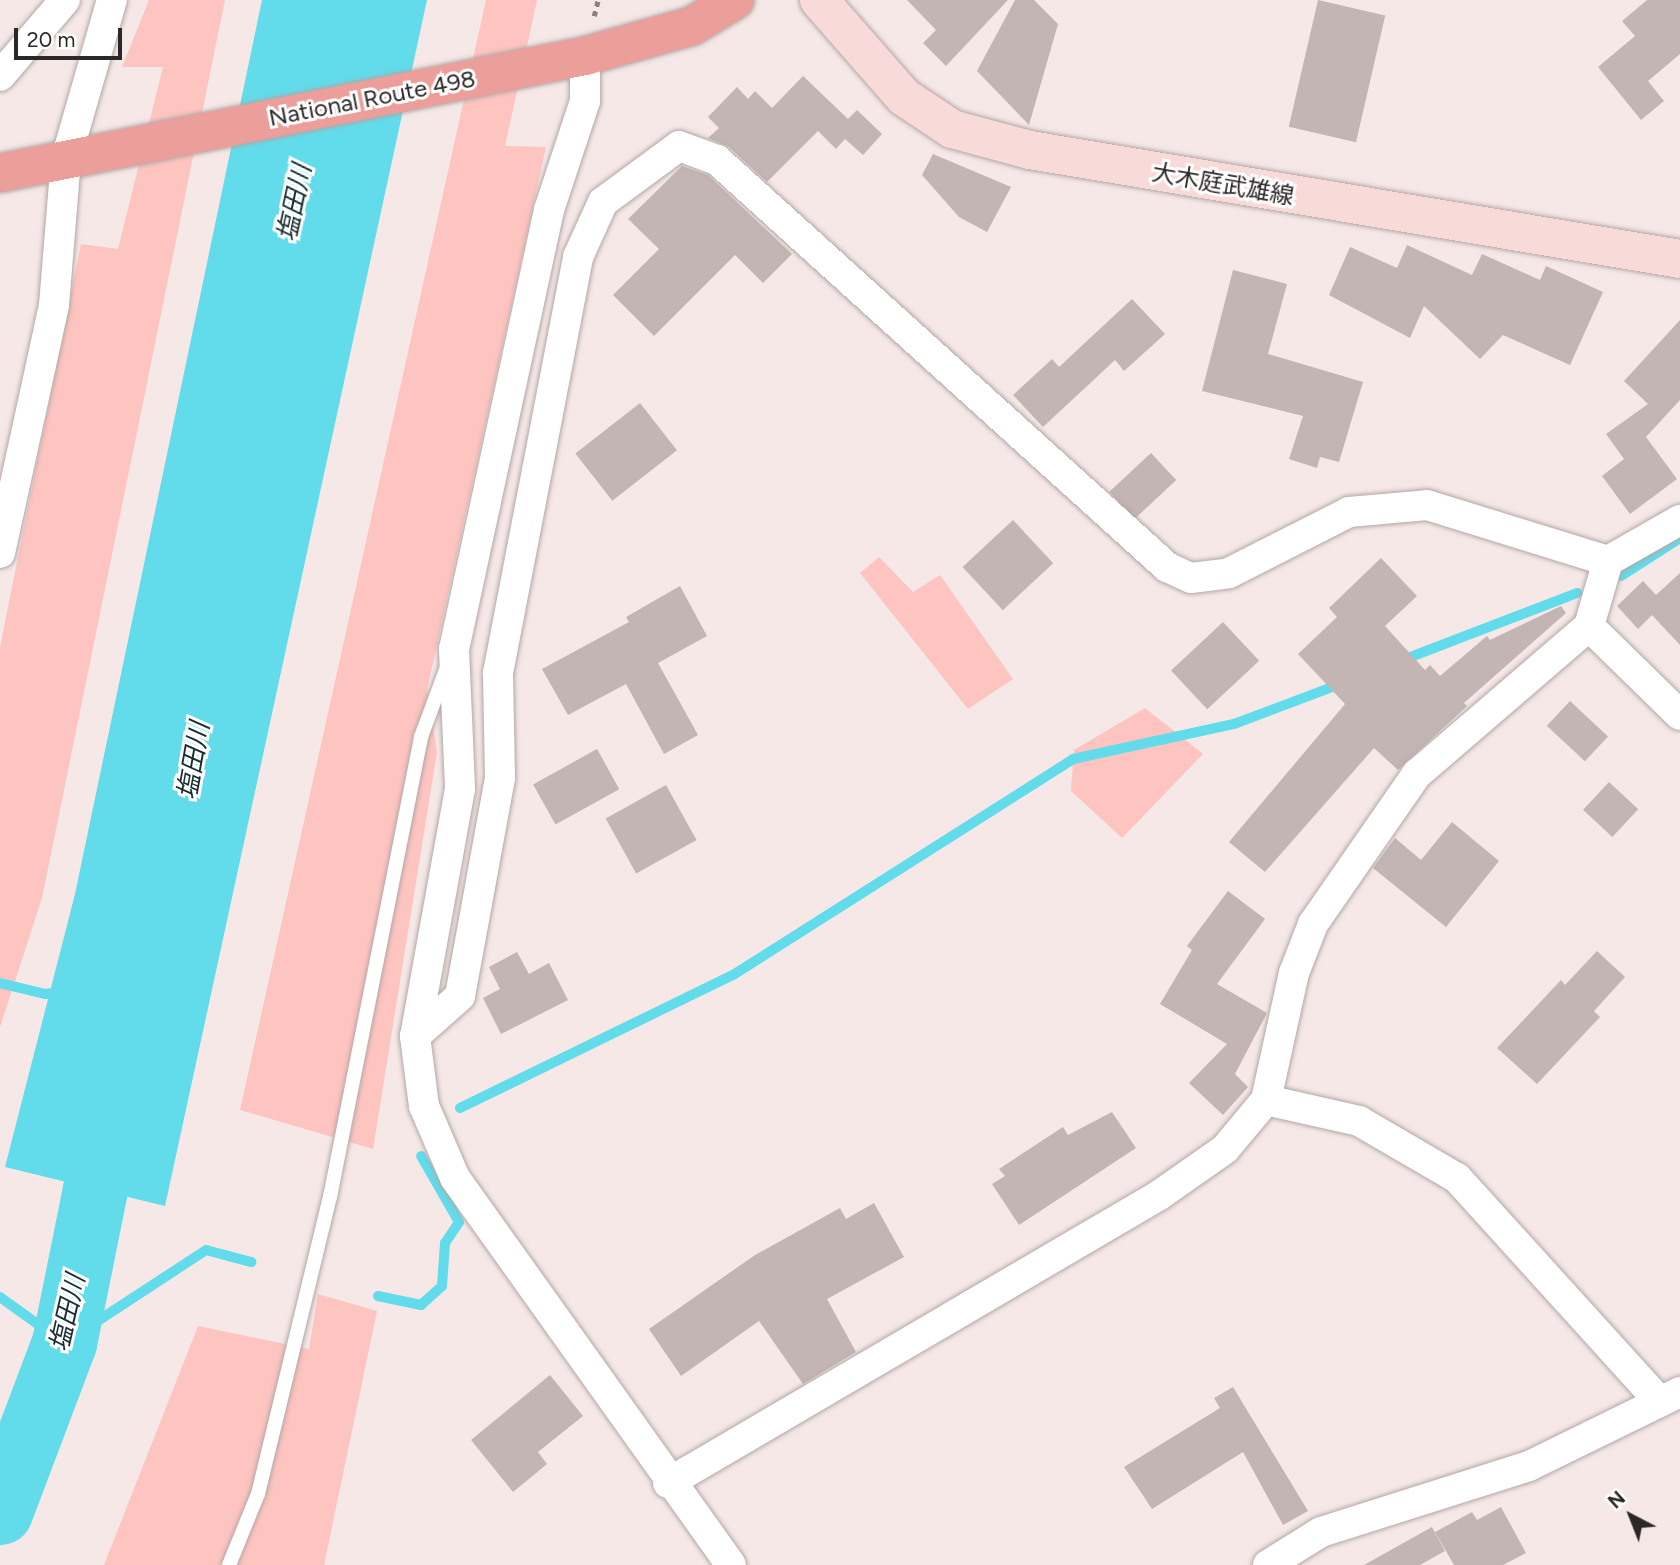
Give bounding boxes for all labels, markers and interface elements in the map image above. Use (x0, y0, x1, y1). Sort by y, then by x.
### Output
scale bar (18, 14, 126, 58)
text: 20 m (27, 27, 75, 52)
street label: National Route 498 (266, 64, 478, 132)
street label: 大木庭武雄線 (1150, 157, 1296, 211)
water label: 塩田川 (272, 162, 318, 244)
water label: 塩田川 (172, 720, 216, 802)
water label: 塩田川 (44, 1271, 92, 1355)
north arrow (1596, 1481, 1666, 1551)
text: N (1603, 1487, 1630, 1513)

